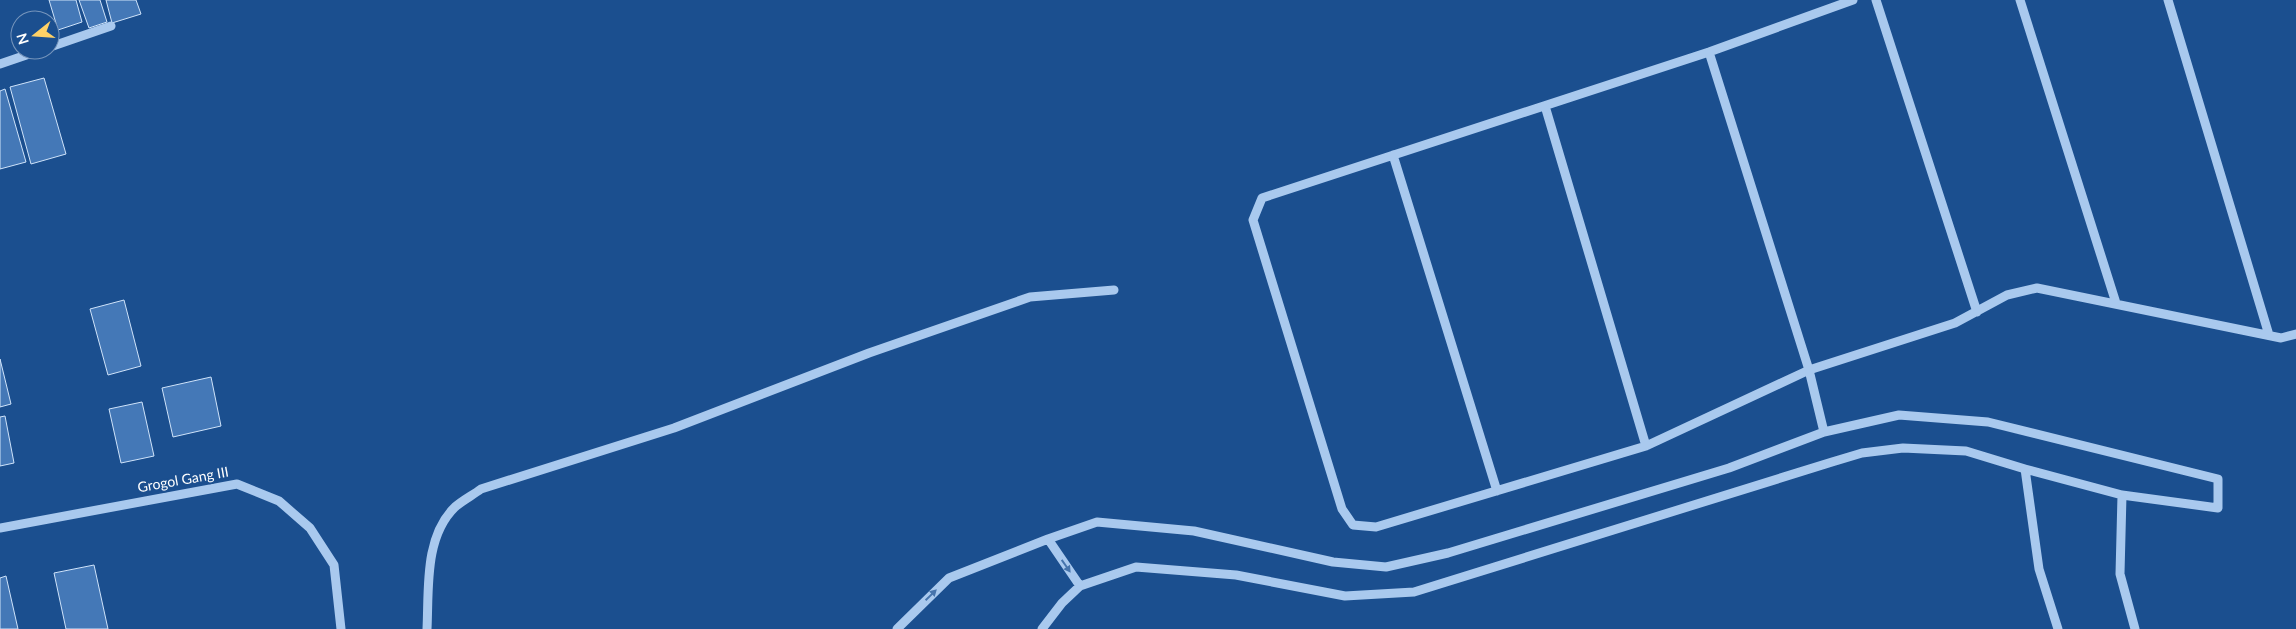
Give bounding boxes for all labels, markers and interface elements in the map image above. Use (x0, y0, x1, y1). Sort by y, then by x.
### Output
north arrow (10, 10, 60, 60)
text: N (12, 31, 32, 47)
street label: Grogol Gang III (136, 463, 230, 495)
one-way arrow (1061, 559, 1071, 573)
one-way arrow (925, 589, 937, 601)

